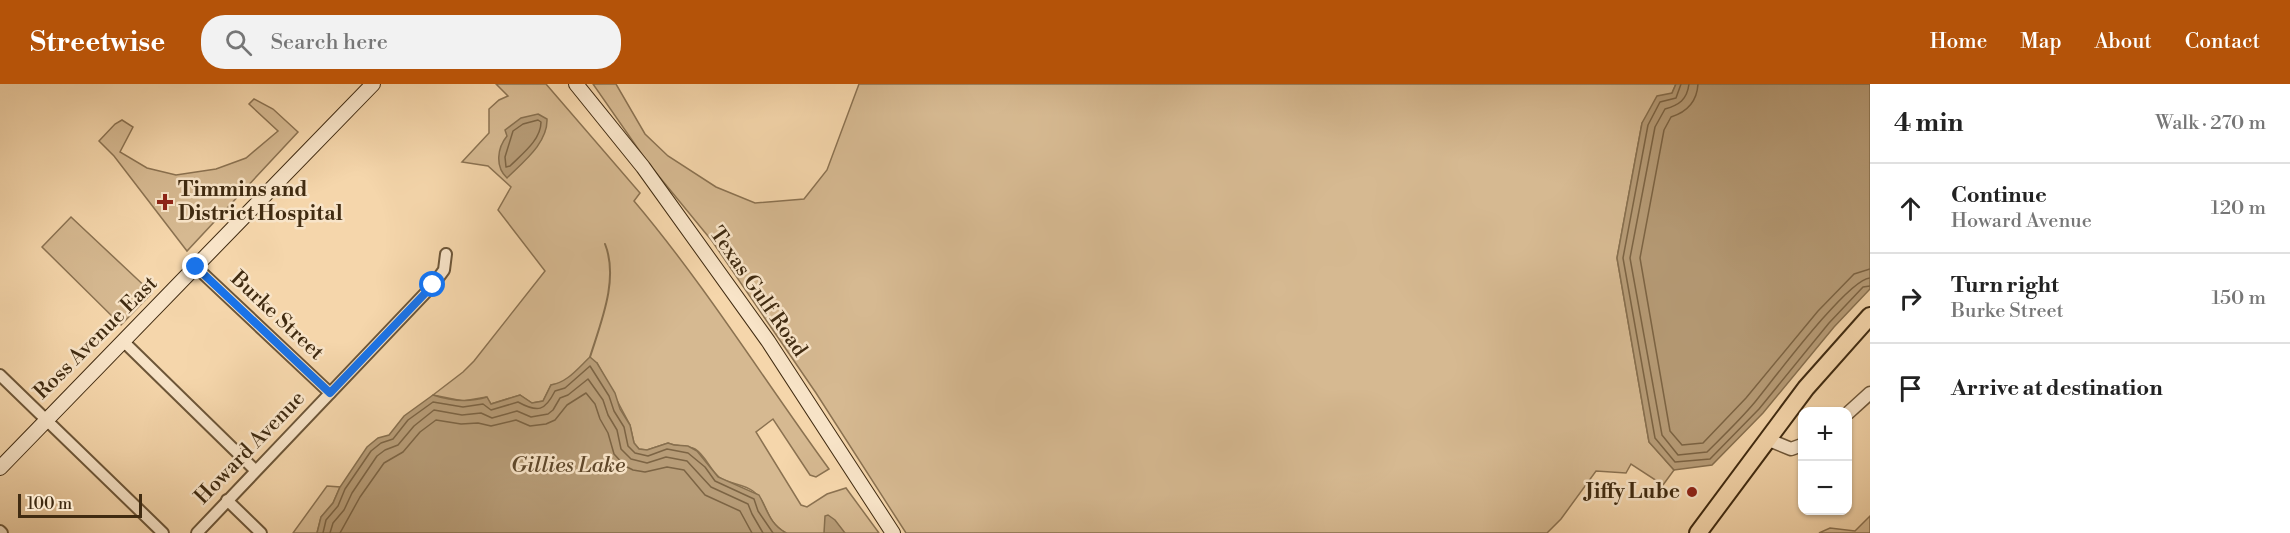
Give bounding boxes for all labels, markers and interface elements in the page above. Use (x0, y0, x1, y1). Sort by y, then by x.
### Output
search box (201, 15, 621, 69)
text: Streetwise (30, 25, 165, 60)
icon: search (222, 26, 255, 59)
text: Search here (270, 29, 388, 56)
text: Home (1930, 29, 1987, 55)
text: Map (2020, 29, 2062, 55)
text: About (2095, 29, 2152, 55)
text: Contact (2185, 29, 2260, 55)
text: 4 min (1894, 107, 1964, 139)
text: Walk · 270 m (2155, 111, 2266, 136)
place label: Timmins and District Hospital (178, 177, 343, 227)
text: Continue (1951, 182, 2047, 209)
icon: ahead (1894, 192, 1927, 225)
marker: Timmins and District Hospital (156, 193, 174, 211)
text: 120 m (2211, 196, 2266, 221)
text: Howard Avenue (1951, 209, 2092, 234)
street label: Texas Gulf Road (704, 222, 813, 362)
route end (182, 253, 208, 279)
street label: Burke Street (224, 265, 330, 366)
street label: Ross Avenue East (29, 270, 164, 405)
route start (419, 271, 445, 297)
text: Turn right (1951, 272, 2059, 299)
icon: right (1894, 282, 1927, 315)
text: 150 m (2211, 286, 2266, 311)
text: Burke Street (1951, 299, 2064, 324)
icon: arrive (1894, 372, 1927, 405)
text: Arrive at destination (1951, 375, 2163, 402)
street label: Howard Avenue (189, 386, 311, 510)
map controls (1798, 407, 1852, 515)
button: + (1798, 407, 1852, 461)
water label: Gillies Lake (511, 452, 625, 479)
button: − (1798, 461, 1852, 515)
place label: Jiffy Lube (1583, 479, 1680, 505)
marker: Jiffy Lube (1685, 485, 1699, 499)
scale bar (18, 491, 142, 518)
text: 100 m (27, 494, 72, 514)

